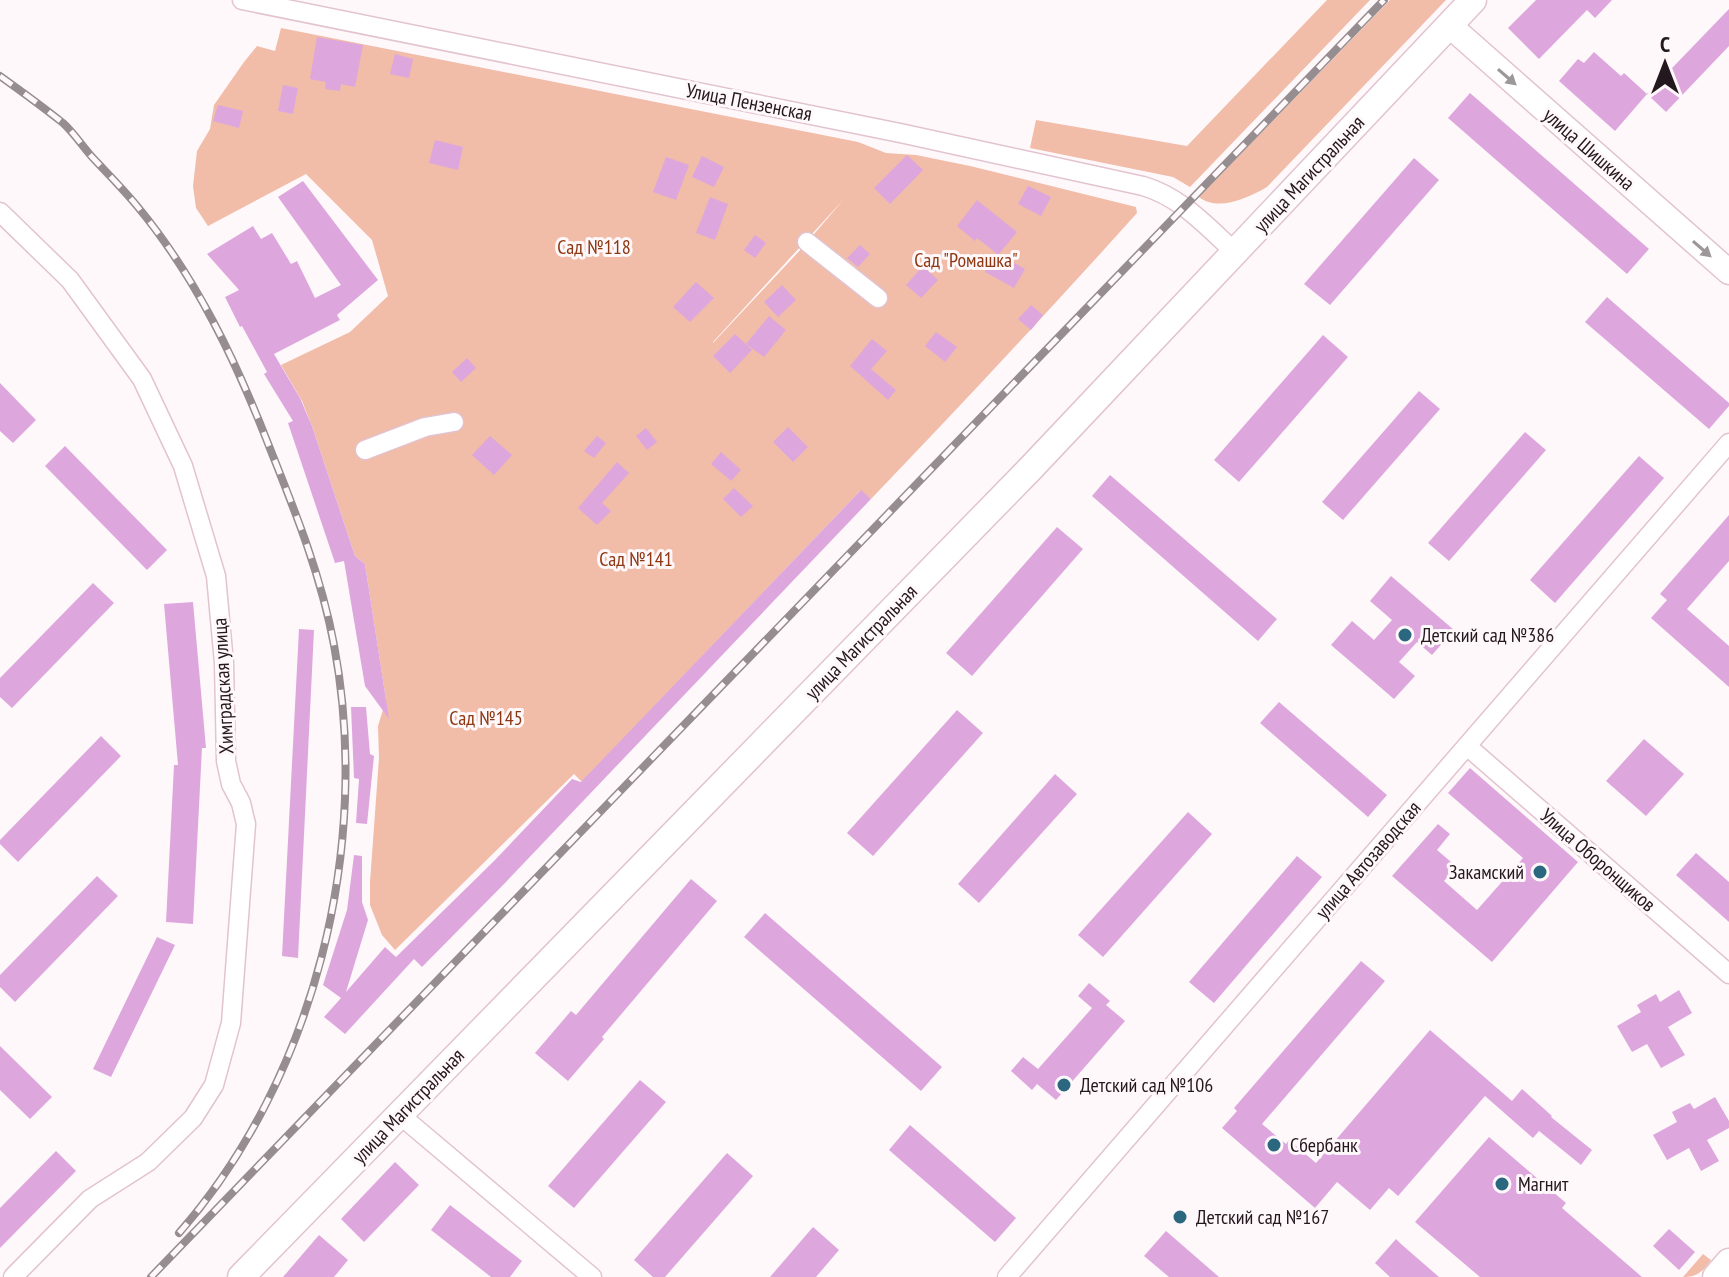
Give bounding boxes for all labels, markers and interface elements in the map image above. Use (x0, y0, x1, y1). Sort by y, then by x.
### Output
north arrow (1625, 24, 1705, 104)
text: С (1660, 30, 1670, 58)
one-way arrow (1497, 68, 1517, 85)
street label: Улица Пензенская (684, 77, 814, 127)
street label: улица Шишкина (1538, 102, 1640, 196)
street label: улица Магистральная (1248, 110, 1370, 238)
park label: Сад №118 (557, 234, 631, 260)
one-way arrow (1693, 239, 1712, 257)
park label: Сад "Ромашка" (914, 247, 1018, 273)
park label: Сад №141 (599, 546, 673, 572)
street label: улица Магистральная (799, 579, 923, 705)
street label: Химградская улица (206, 617, 240, 755)
place label: Детский сад №386 (1421, 622, 1554, 648)
marker: Детский сад №386 (1396, 626, 1414, 644)
park label: Сад №145 (449, 705, 523, 731)
street label: улица Автозаводская (1310, 796, 1426, 924)
street label: Улица Оборонщиков (1535, 803, 1661, 917)
place label: Закамский (1449, 859, 1524, 885)
marker: Закамский (1531, 863, 1549, 881)
street label: улица Магистральная (346, 1043, 470, 1169)
place label: Детский сад №106 (1080, 1072, 1213, 1098)
marker: Детский сад №106 (1055, 1076, 1073, 1094)
place label: Сбербанк (1290, 1132, 1358, 1158)
marker: Сбербанк (1265, 1136, 1283, 1154)
place label: Магнит (1518, 1171, 1569, 1197)
marker: Магнит (1493, 1175, 1511, 1193)
place label: Детский сад №167 (1196, 1204, 1329, 1230)
marker: Детский сад №167 (1171, 1208, 1189, 1226)

